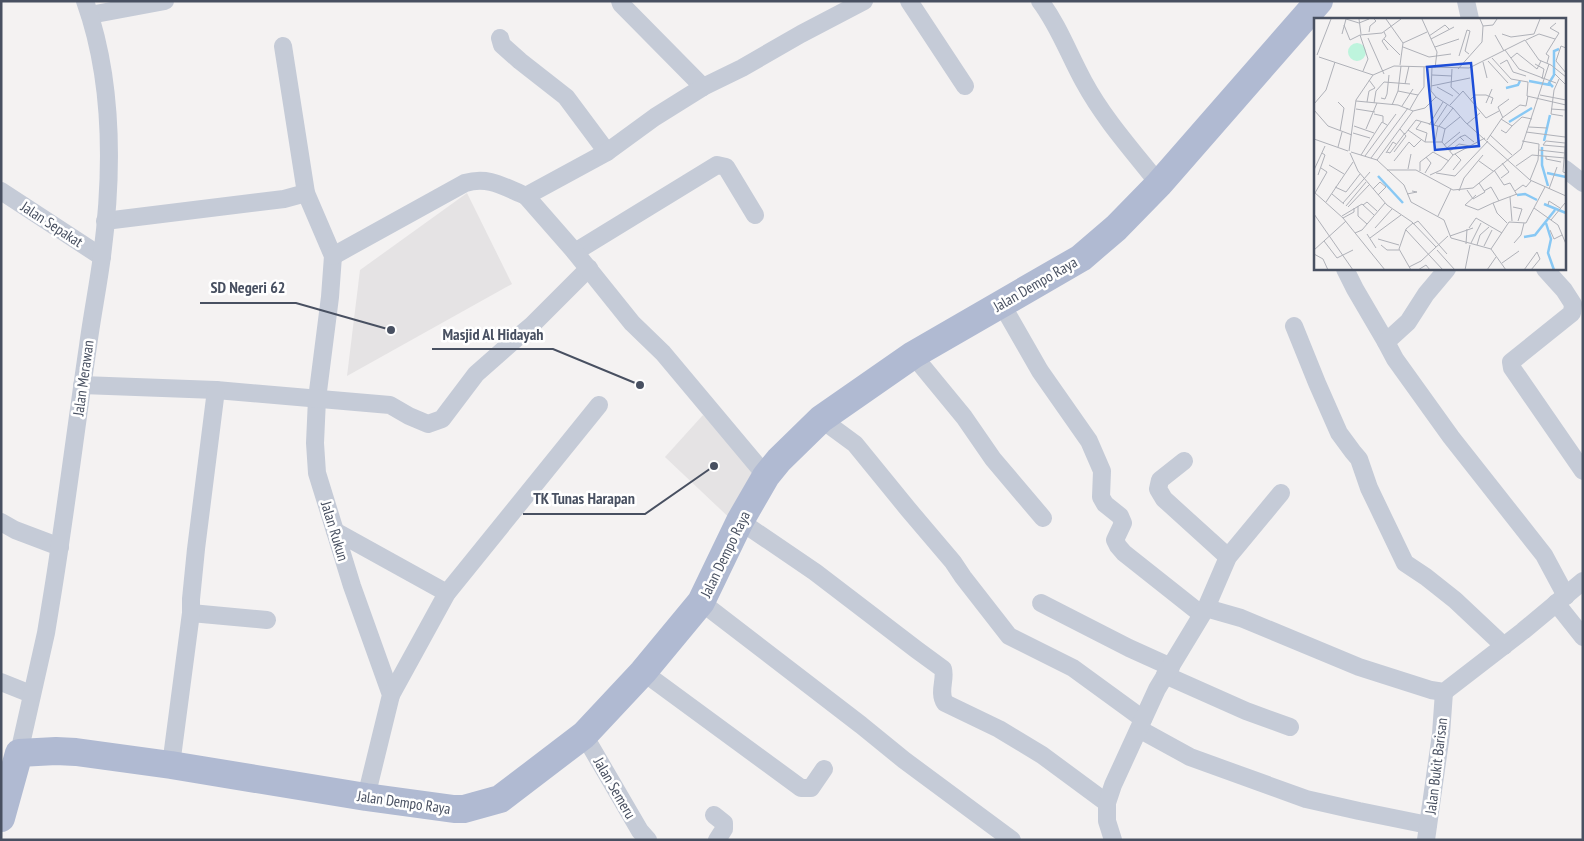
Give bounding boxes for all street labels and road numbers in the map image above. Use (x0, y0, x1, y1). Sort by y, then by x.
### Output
street label: Jalan Sepakat (17, 196, 87, 251)
street label: Jalan Dempo Raya (989, 252, 1080, 316)
street label: Jalan Merawan (68, 339, 98, 418)
street label: Jalan Rukun (317, 498, 353, 563)
street label: Jalan Dempo Raya (695, 508, 754, 601)
street label: Jalan Bukit Barisan (1421, 717, 1451, 816)
street label: Jalan Semeru (589, 753, 640, 822)
street label: Jalan Dempo Raya (355, 786, 452, 818)

